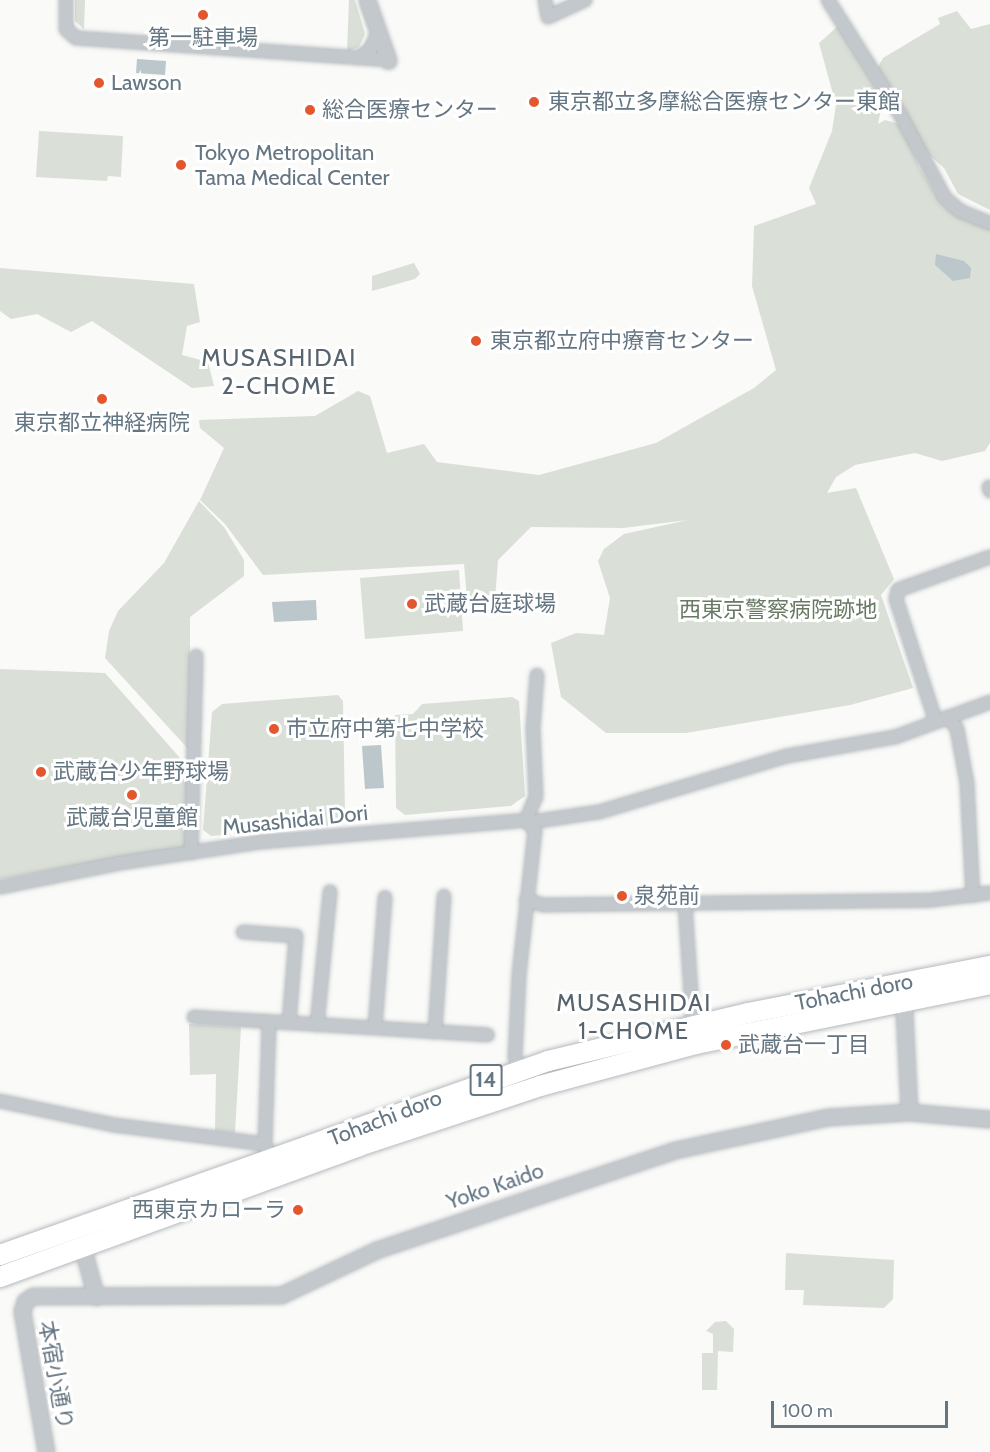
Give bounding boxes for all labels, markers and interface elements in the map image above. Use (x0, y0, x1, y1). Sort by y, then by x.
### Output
marker: 第一駐車場 (196, 8, 210, 22)
place label: 第一駐車場 (148, 25, 258, 51)
place label: Lawson (111, 70, 182, 96)
marker: Lawson (92, 76, 106, 90)
place label: 東京都立多摩総合医療センター東館 (548, 89, 900, 115)
marker: 東京都立多摩総合医療センター東館 (525, 93, 543, 111)
place label: 総合医療センター (322, 97, 498, 123)
marker: 総合医療センター (303, 103, 317, 117)
place label: Tokyo Metropolitan Tama Medical Center (195, 139, 389, 190)
marker: Tokyo Metropolitan Tama Medical Center (172, 156, 190, 174)
place label: 東京都立府中療育センター (490, 328, 754, 354)
marker: 東京都立府中療育センター (467, 332, 485, 350)
district label: MUSASHIDAI 2-CHOME (201, 344, 357, 400)
marker: 東京都立神経病院 (93, 390, 111, 408)
place label: 東京都立神経病院 (14, 410, 190, 436)
place label: 武蔵台庭球場 (424, 591, 556, 617)
marker: 武蔵台庭球場 (405, 597, 419, 611)
park label: 西東京警察病院跡地 (679, 597, 877, 623)
place label: 市立府中第七中学校 (286, 716, 484, 742)
marker: 市立府中第七中学校 (267, 722, 281, 736)
place label: 武蔵台少年野球場 (53, 759, 229, 785)
marker: 武蔵台少年野球場 (34, 765, 48, 779)
marker: 武蔵台児童館 (125, 788, 139, 802)
street label: Musashidai Dori (221, 799, 369, 841)
place label: 武蔵台児童館 (66, 805, 198, 831)
place label: 泉苑前 (634, 883, 700, 909)
marker: 泉苑前 (615, 889, 629, 903)
street label: Tohachi doro (793, 968, 915, 1016)
district label: MUSASHIDAI 1-CHOME (556, 989, 712, 1045)
place label: 武蔵台一丁目 (738, 1032, 870, 1058)
marker: 武蔵台一丁目 (719, 1038, 733, 1052)
road number: 14 (470, 1062, 502, 1098)
street label: Tohachi doro (325, 1084, 445, 1152)
street label: Yoko Kaido (443, 1157, 547, 1215)
place label: 西東京カローラ (132, 1197, 286, 1223)
marker: 西東京カローラ (291, 1203, 305, 1217)
street label: 本宿小通り (33, 1319, 79, 1431)
scale bar (774, 1389, 951, 1427)
text: 100 m (782, 1400, 833, 1422)

